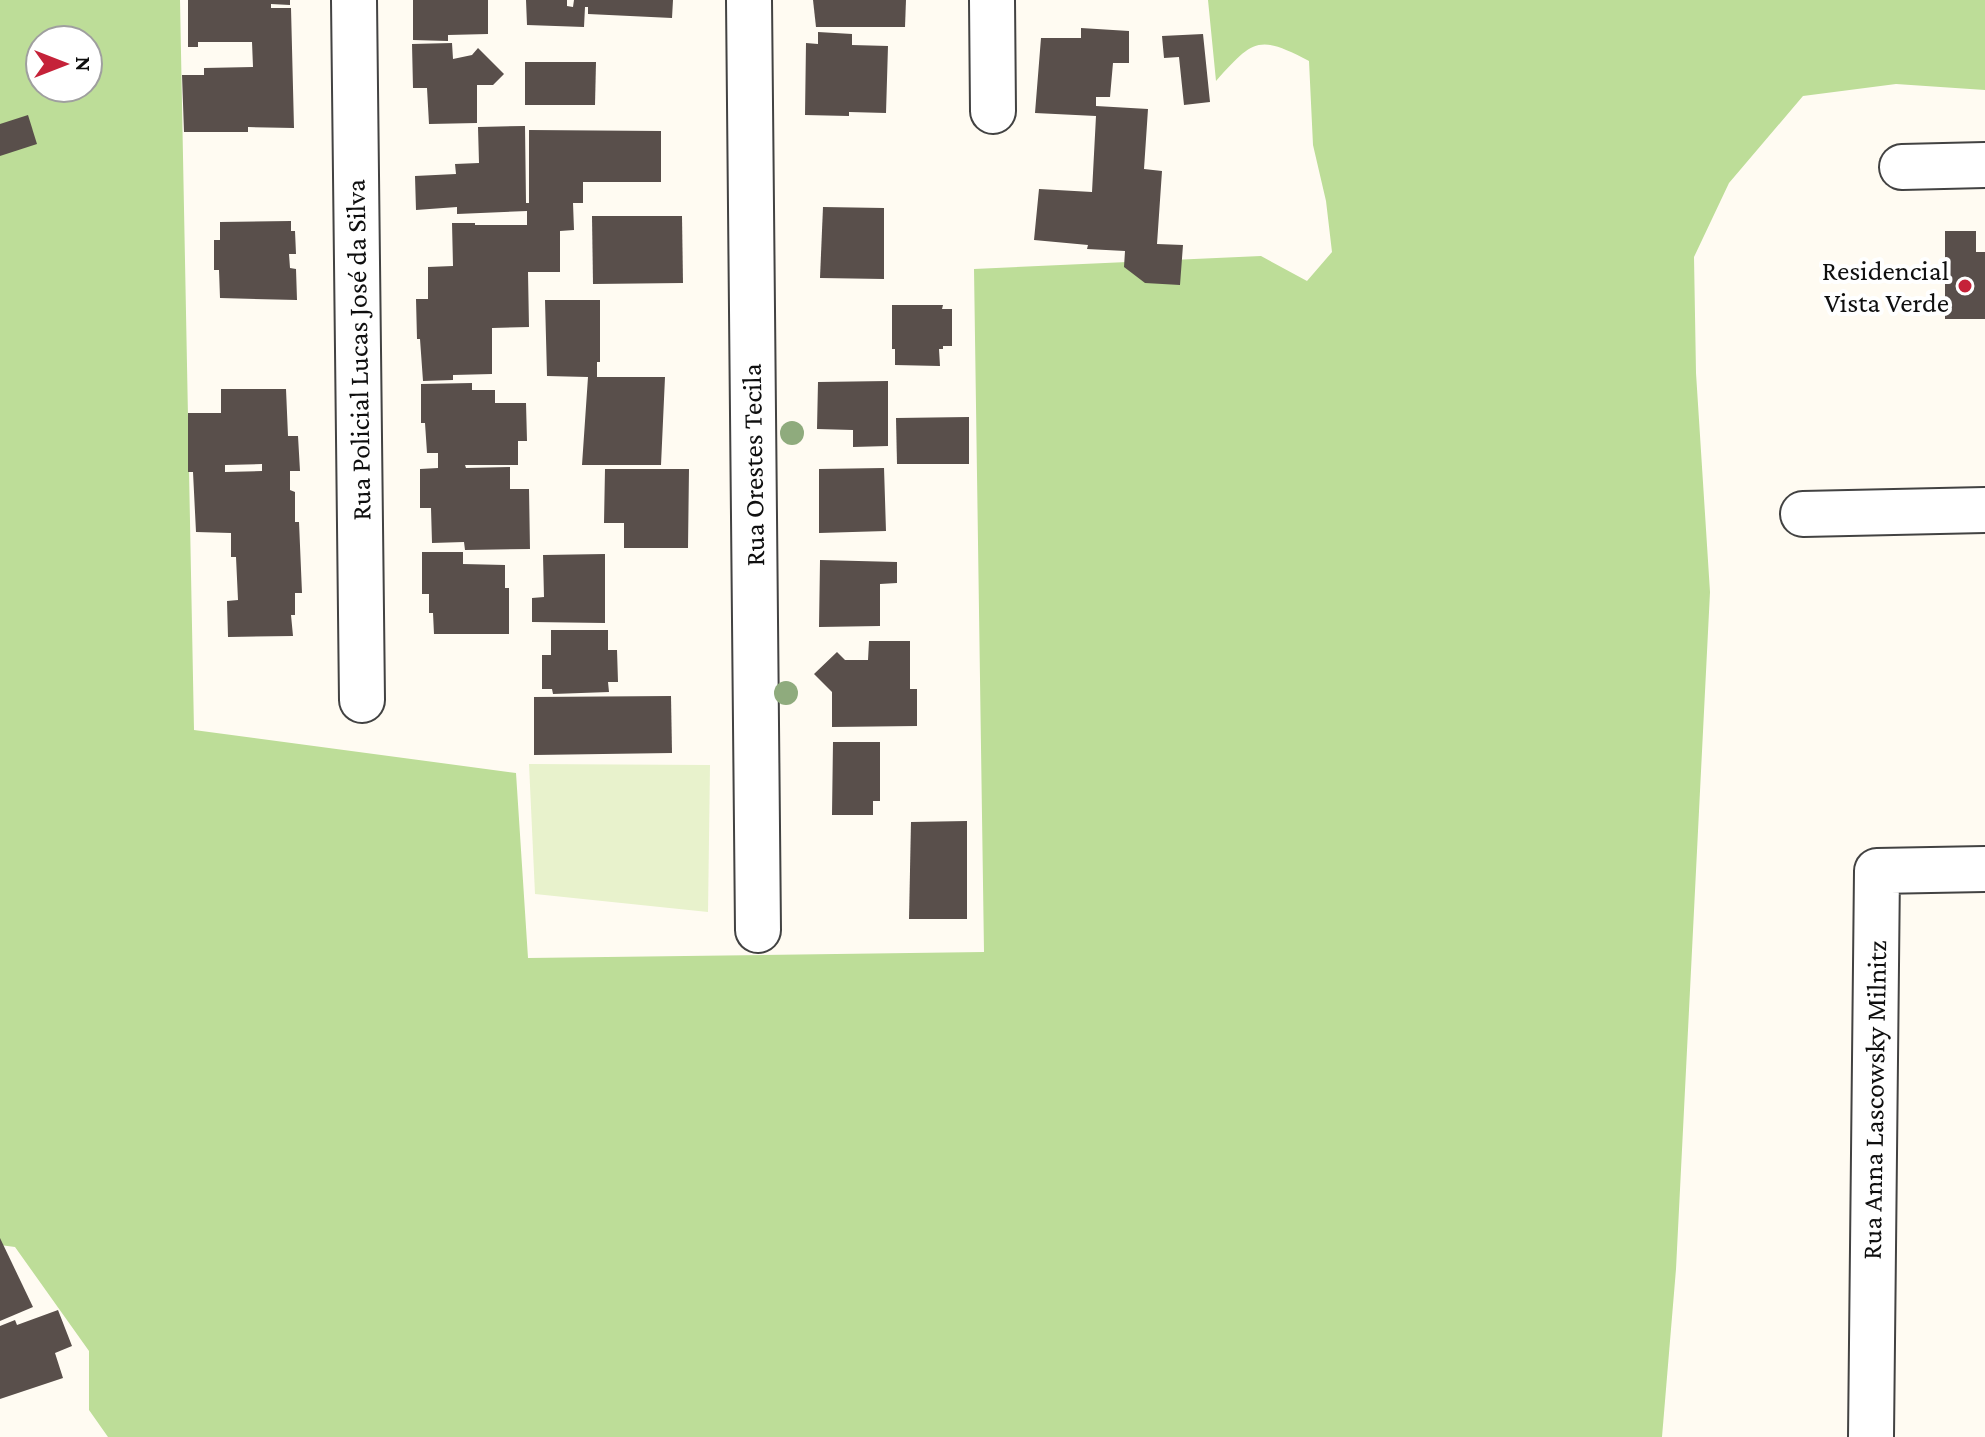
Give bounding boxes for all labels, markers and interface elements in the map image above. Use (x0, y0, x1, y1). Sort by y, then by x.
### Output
north arrow (24, 24, 104, 104)
text: N (71, 57, 96, 72)
street label: Rua Policial Lucas José da Silva (340, 179, 376, 521)
place label: Residencial Vista Verde (1822, 255, 1949, 318)
marker: Residencial Vista Verde (1956, 277, 1974, 295)
street label: Rua Orestes Tecila (736, 363, 770, 567)
street label: Rua Anna Lascowsky Milnitz (1856, 940, 1892, 1260)

